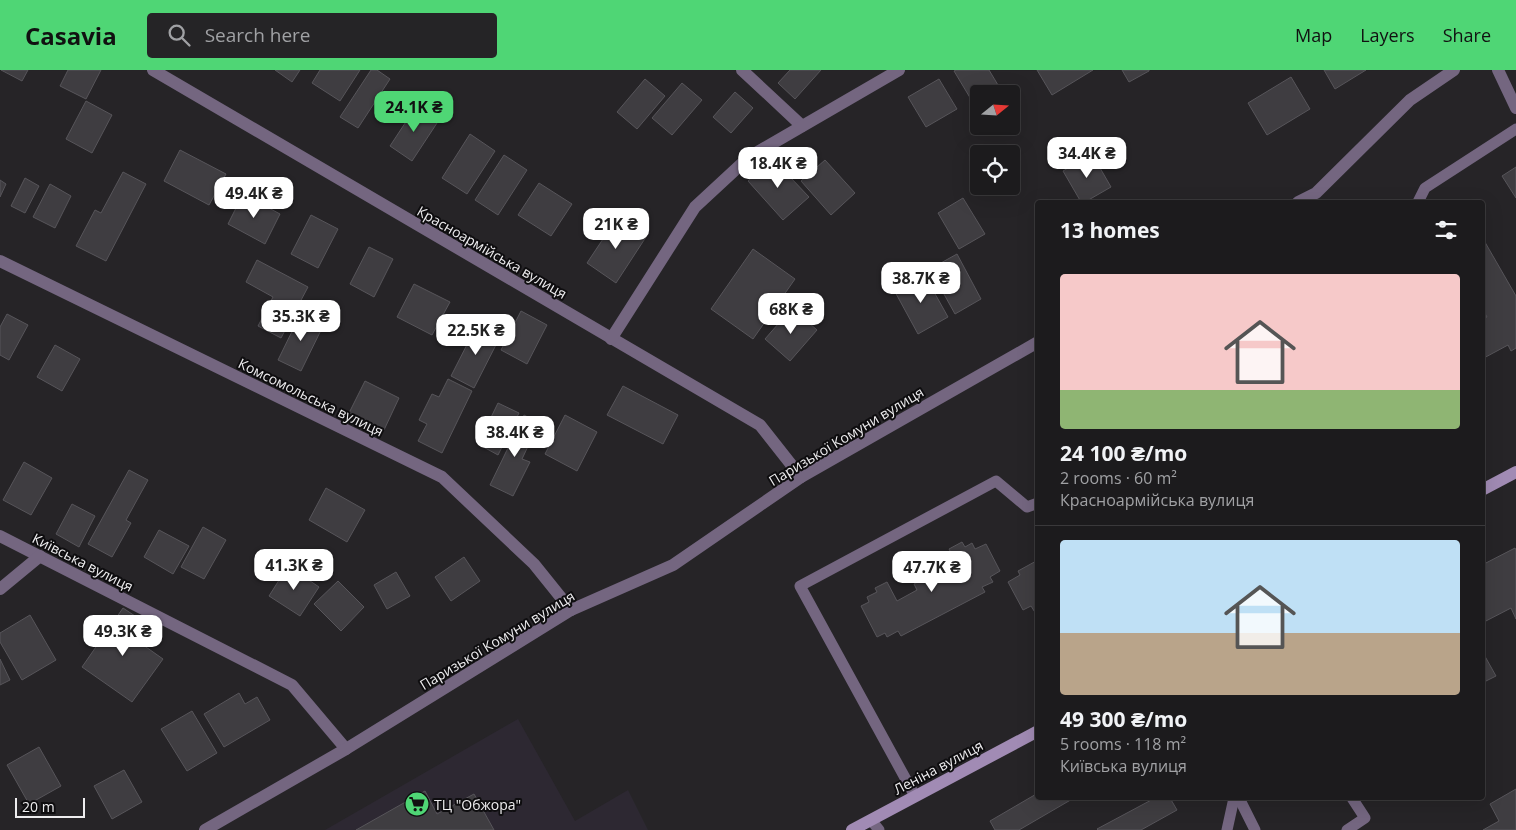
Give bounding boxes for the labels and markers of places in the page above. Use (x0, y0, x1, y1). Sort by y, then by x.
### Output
pin: 24.1K ₴ (368, 90, 460, 133)
pin: 34.4K ₴ (1041, 136, 1133, 179)
pin: 18.4K ₴ (732, 146, 824, 189)
pin: 49.4K ₴ (208, 176, 300, 219)
pin: 21K ₴ (581, 208, 651, 250)
pin: 38.7K ₴ (875, 262, 967, 304)
pin: 68K ₴ (756, 292, 826, 335)
pin: 35.3K ₴ (255, 300, 347, 342)
pin: 22.5K ₴ (430, 314, 522, 356)
pin: 38.4K ₴ (469, 416, 561, 458)
pin: 41.3K ₴ (248, 548, 340, 591)
pin: 47.7K ₴ (886, 550, 978, 593)
pin: 49.3K ₴ (77, 614, 169, 657)
supermarket icon: ТЦ "Обжора" (404, 791, 430, 817)
place label: ТЦ "Обжора" (434, 795, 521, 814)

